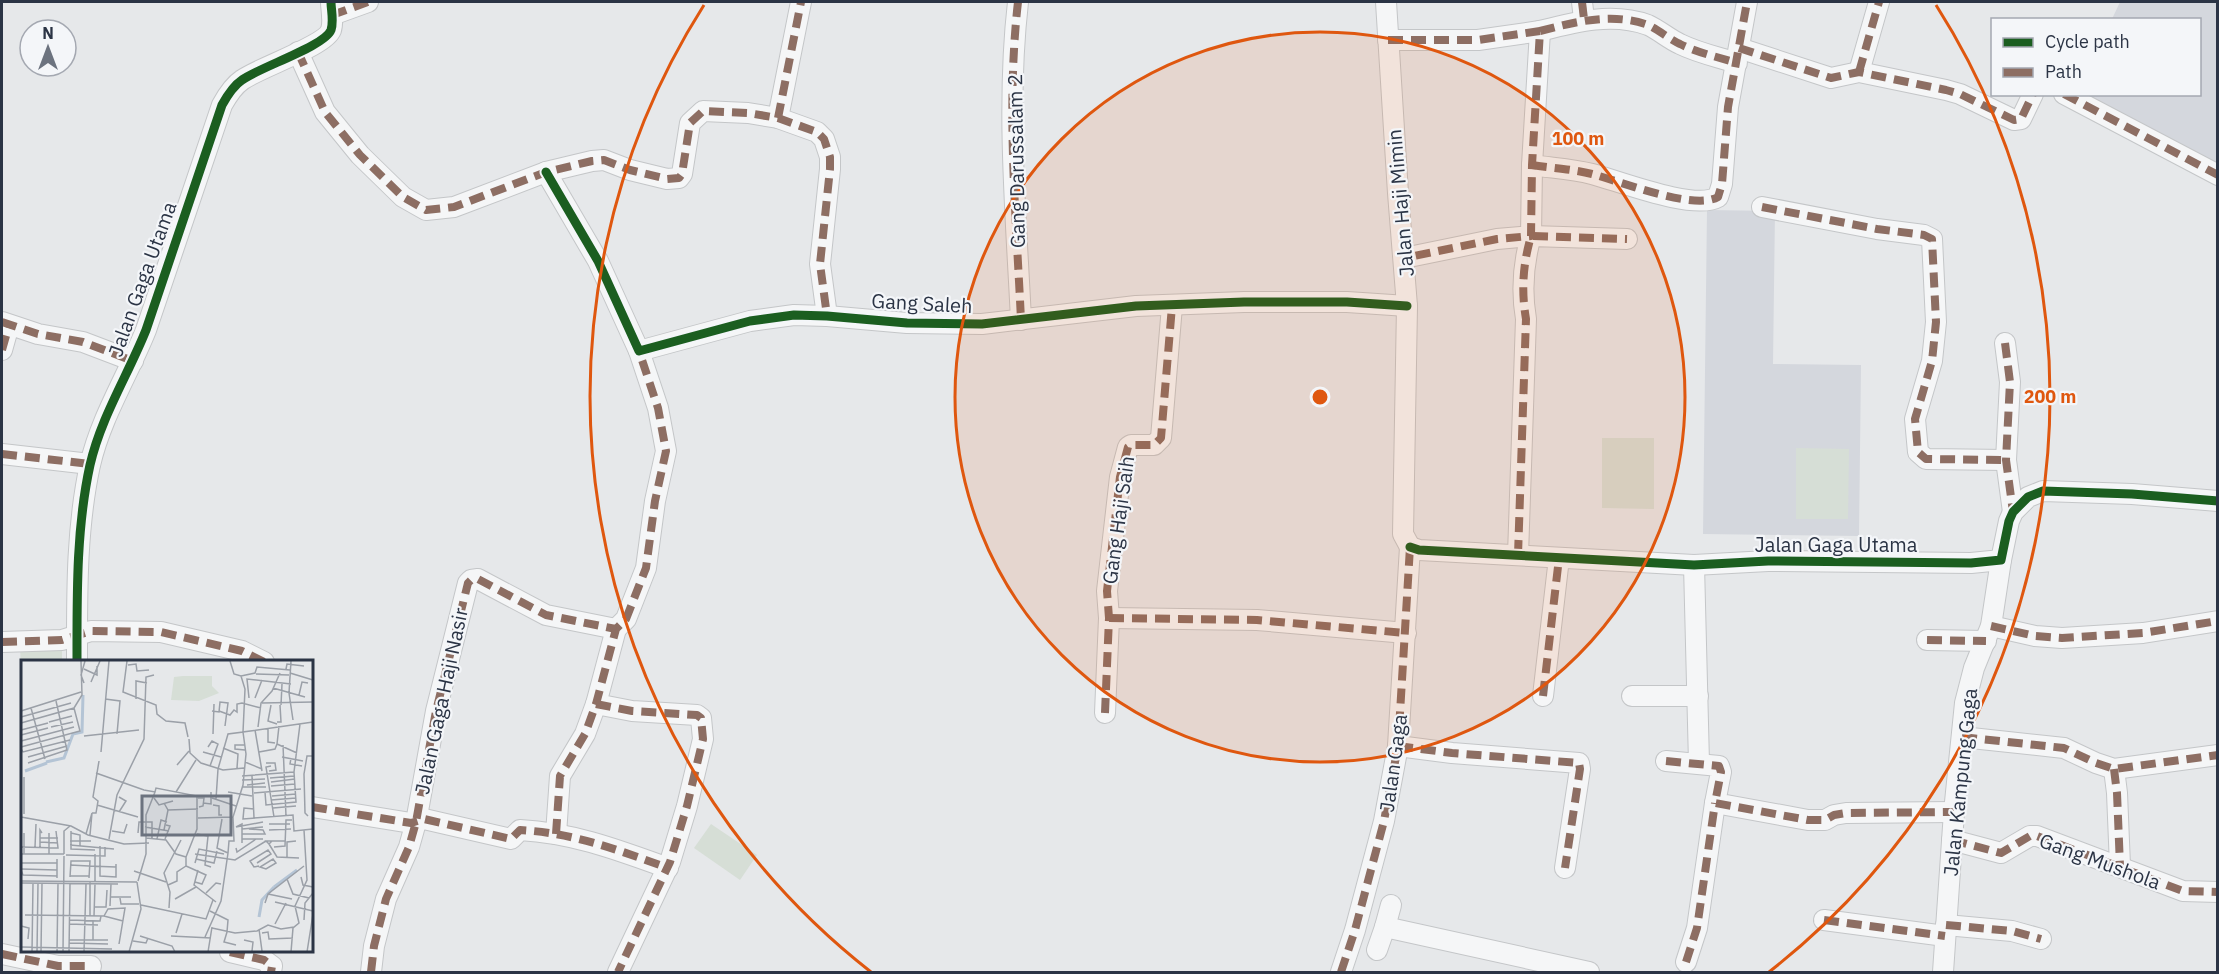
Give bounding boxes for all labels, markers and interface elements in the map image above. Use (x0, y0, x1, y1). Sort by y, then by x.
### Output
north arrow (18, 18, 78, 78)
legend (1991, 18, 2201, 96)
text: N (42, 23, 54, 43)
text: Cycle path (2045, 30, 2130, 53)
text: Path (2045, 60, 2082, 83)
street label: Gang Darussalam 2 (1001, 74, 1031, 248)
text: 100 m (1552, 127, 1604, 150)
street label: Jalan Haji Mimin (1380, 128, 1420, 278)
street label: Jalan Gaga Utama (101, 198, 183, 360)
street label: Gang Saleh (871, 287, 973, 319)
text: 200 m (2024, 385, 2076, 408)
centre of rings (1310, 387, 1330, 407)
street label: Gang Haji Saih (1096, 454, 1140, 586)
street label: Jalan Gaga Utama (1755, 531, 1918, 558)
street label: Jalan Gaga Haji Nasir (408, 605, 474, 797)
inset map (21, 660, 314, 953)
street label: Jalan Kampung Gaga (1937, 686, 1983, 877)
street label: Jalan Gaga (1373, 712, 1413, 814)
street label: Gang Mushola (2036, 827, 2165, 896)

